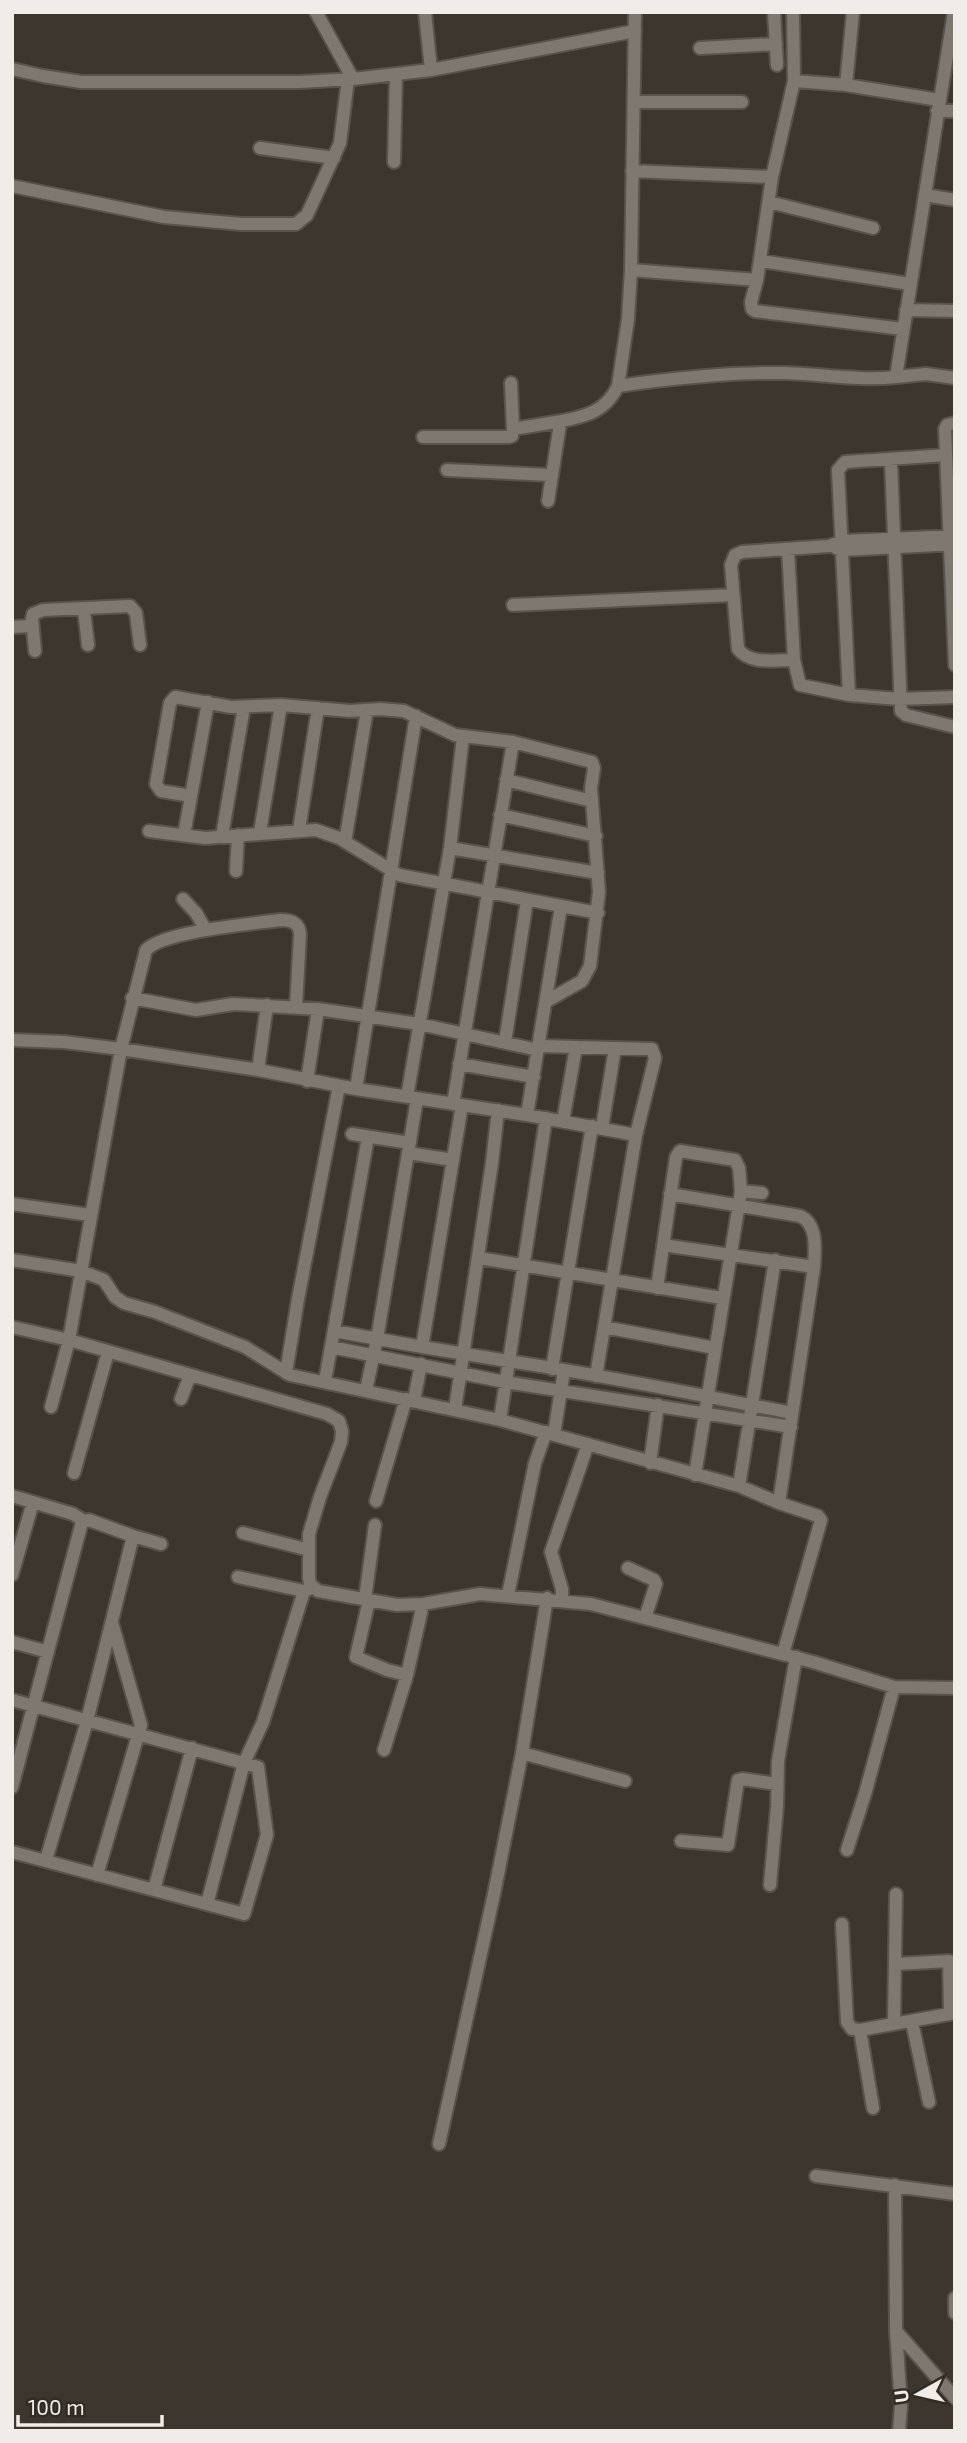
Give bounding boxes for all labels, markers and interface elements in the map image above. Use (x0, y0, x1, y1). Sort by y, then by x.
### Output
north arrow (883, 2359, 953, 2429)
scale bar (18, 2384, 161, 2428)
text: U (888, 2388, 913, 2404)
text: 100 m (28, 2394, 85, 2419)

